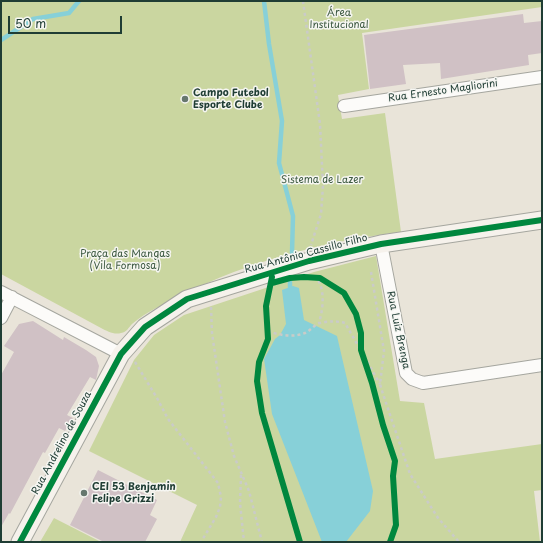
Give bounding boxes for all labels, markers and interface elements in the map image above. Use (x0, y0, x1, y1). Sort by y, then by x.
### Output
park label: Área Institucional (309, 7, 369, 30)
scale bar (10, 8, 124, 34)
text: 50 m (15, 14, 46, 32)
street label: Rua Ernesto Magliorini (387, 77, 499, 105)
place label: Campo Futebol Esporte Clube (193, 87, 269, 110)
marker: Campo Futebol Esporte Clube (180, 94, 190, 104)
park label: Sistema de Lazer (281, 174, 363, 186)
street label: Rua Antônio Cassillo Filho (243, 232, 369, 276)
park label: Praça das Mangas (Vila Formosa) (80, 248, 170, 272)
street label: Rua Luiz Brenga (384, 290, 412, 370)
street label: Rua Andrelino de Souza (30, 389, 94, 497)
place label: CEI 53 Benjamin Felipe Grizzi (92, 481, 176, 504)
marker: CEI 53 Benjamin Felipe Grizzi (79, 488, 89, 498)

